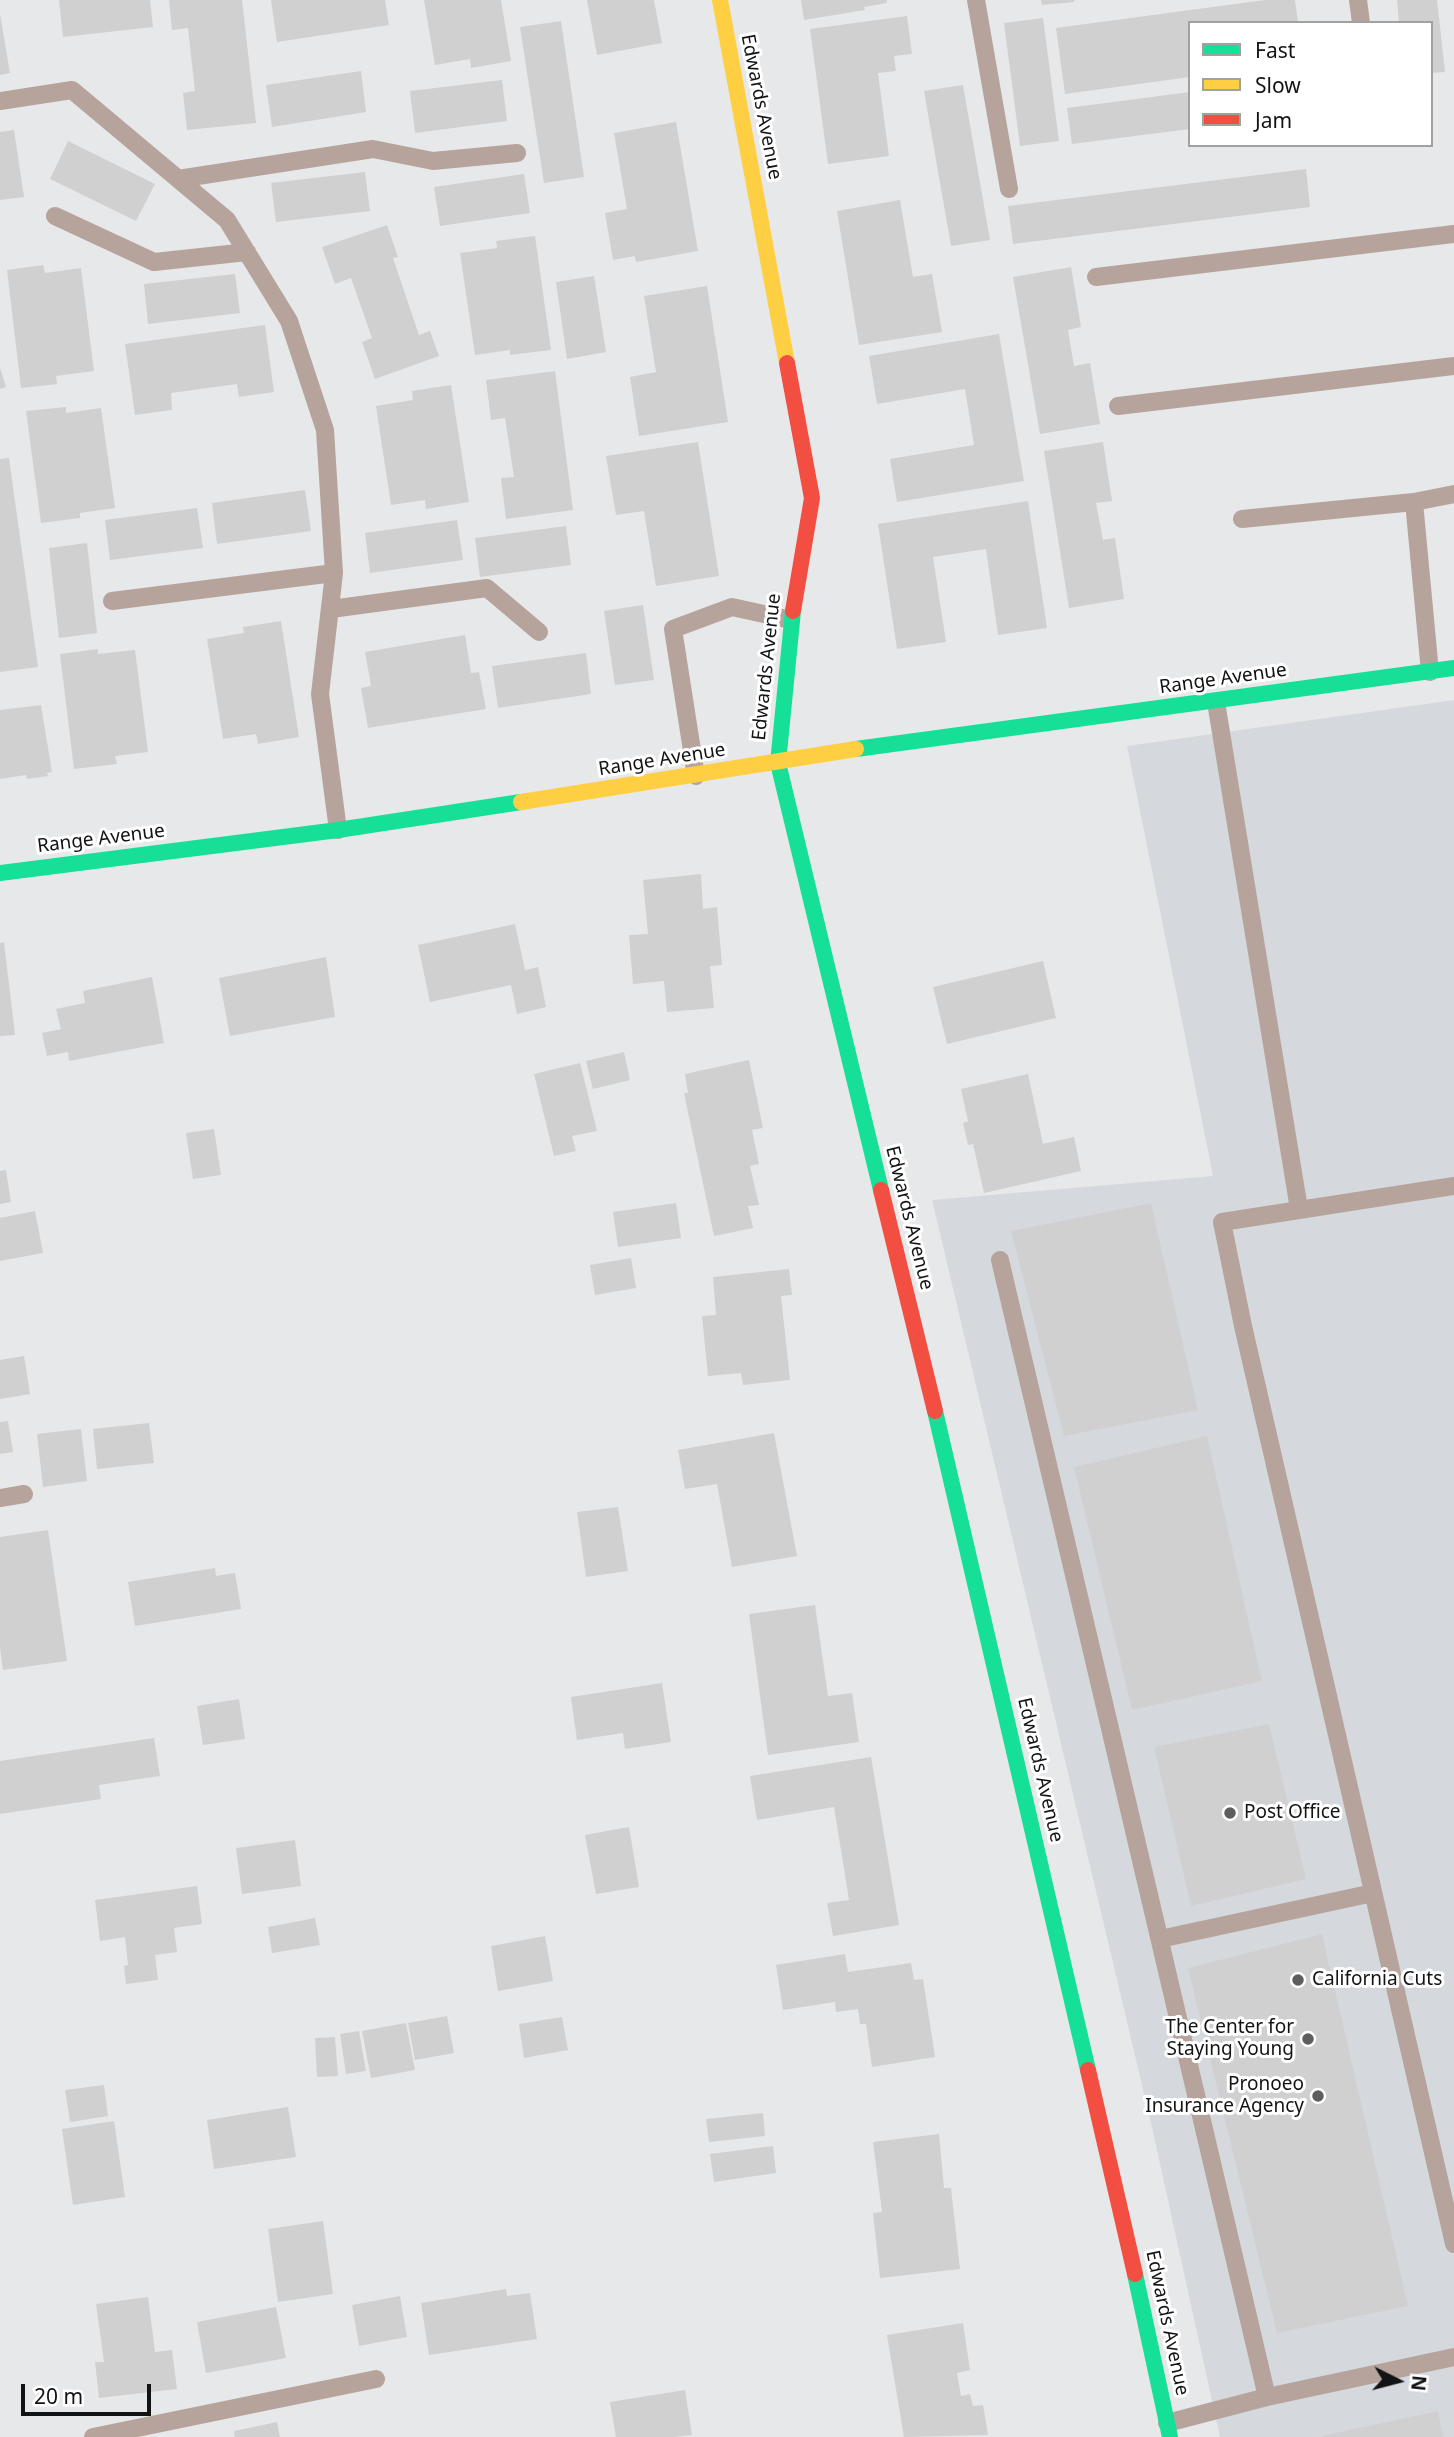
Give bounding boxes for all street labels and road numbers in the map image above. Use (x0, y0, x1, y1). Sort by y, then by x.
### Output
street label: Edwards Avenue (736, 32, 786, 182)
street label: Edwards Avenue (748, 592, 786, 742)
street label: Range Avenue (1158, 659, 1288, 699)
street label: Range Avenue (597, 739, 727, 781)
street label: Range Avenue (36, 820, 166, 858)
street label: Edwards Avenue (880, 1144, 938, 1292)
street label: Edwards Avenue (1012, 1695, 1068, 1845)
street label: Edwards Avenue (1140, 2248, 1194, 2398)

